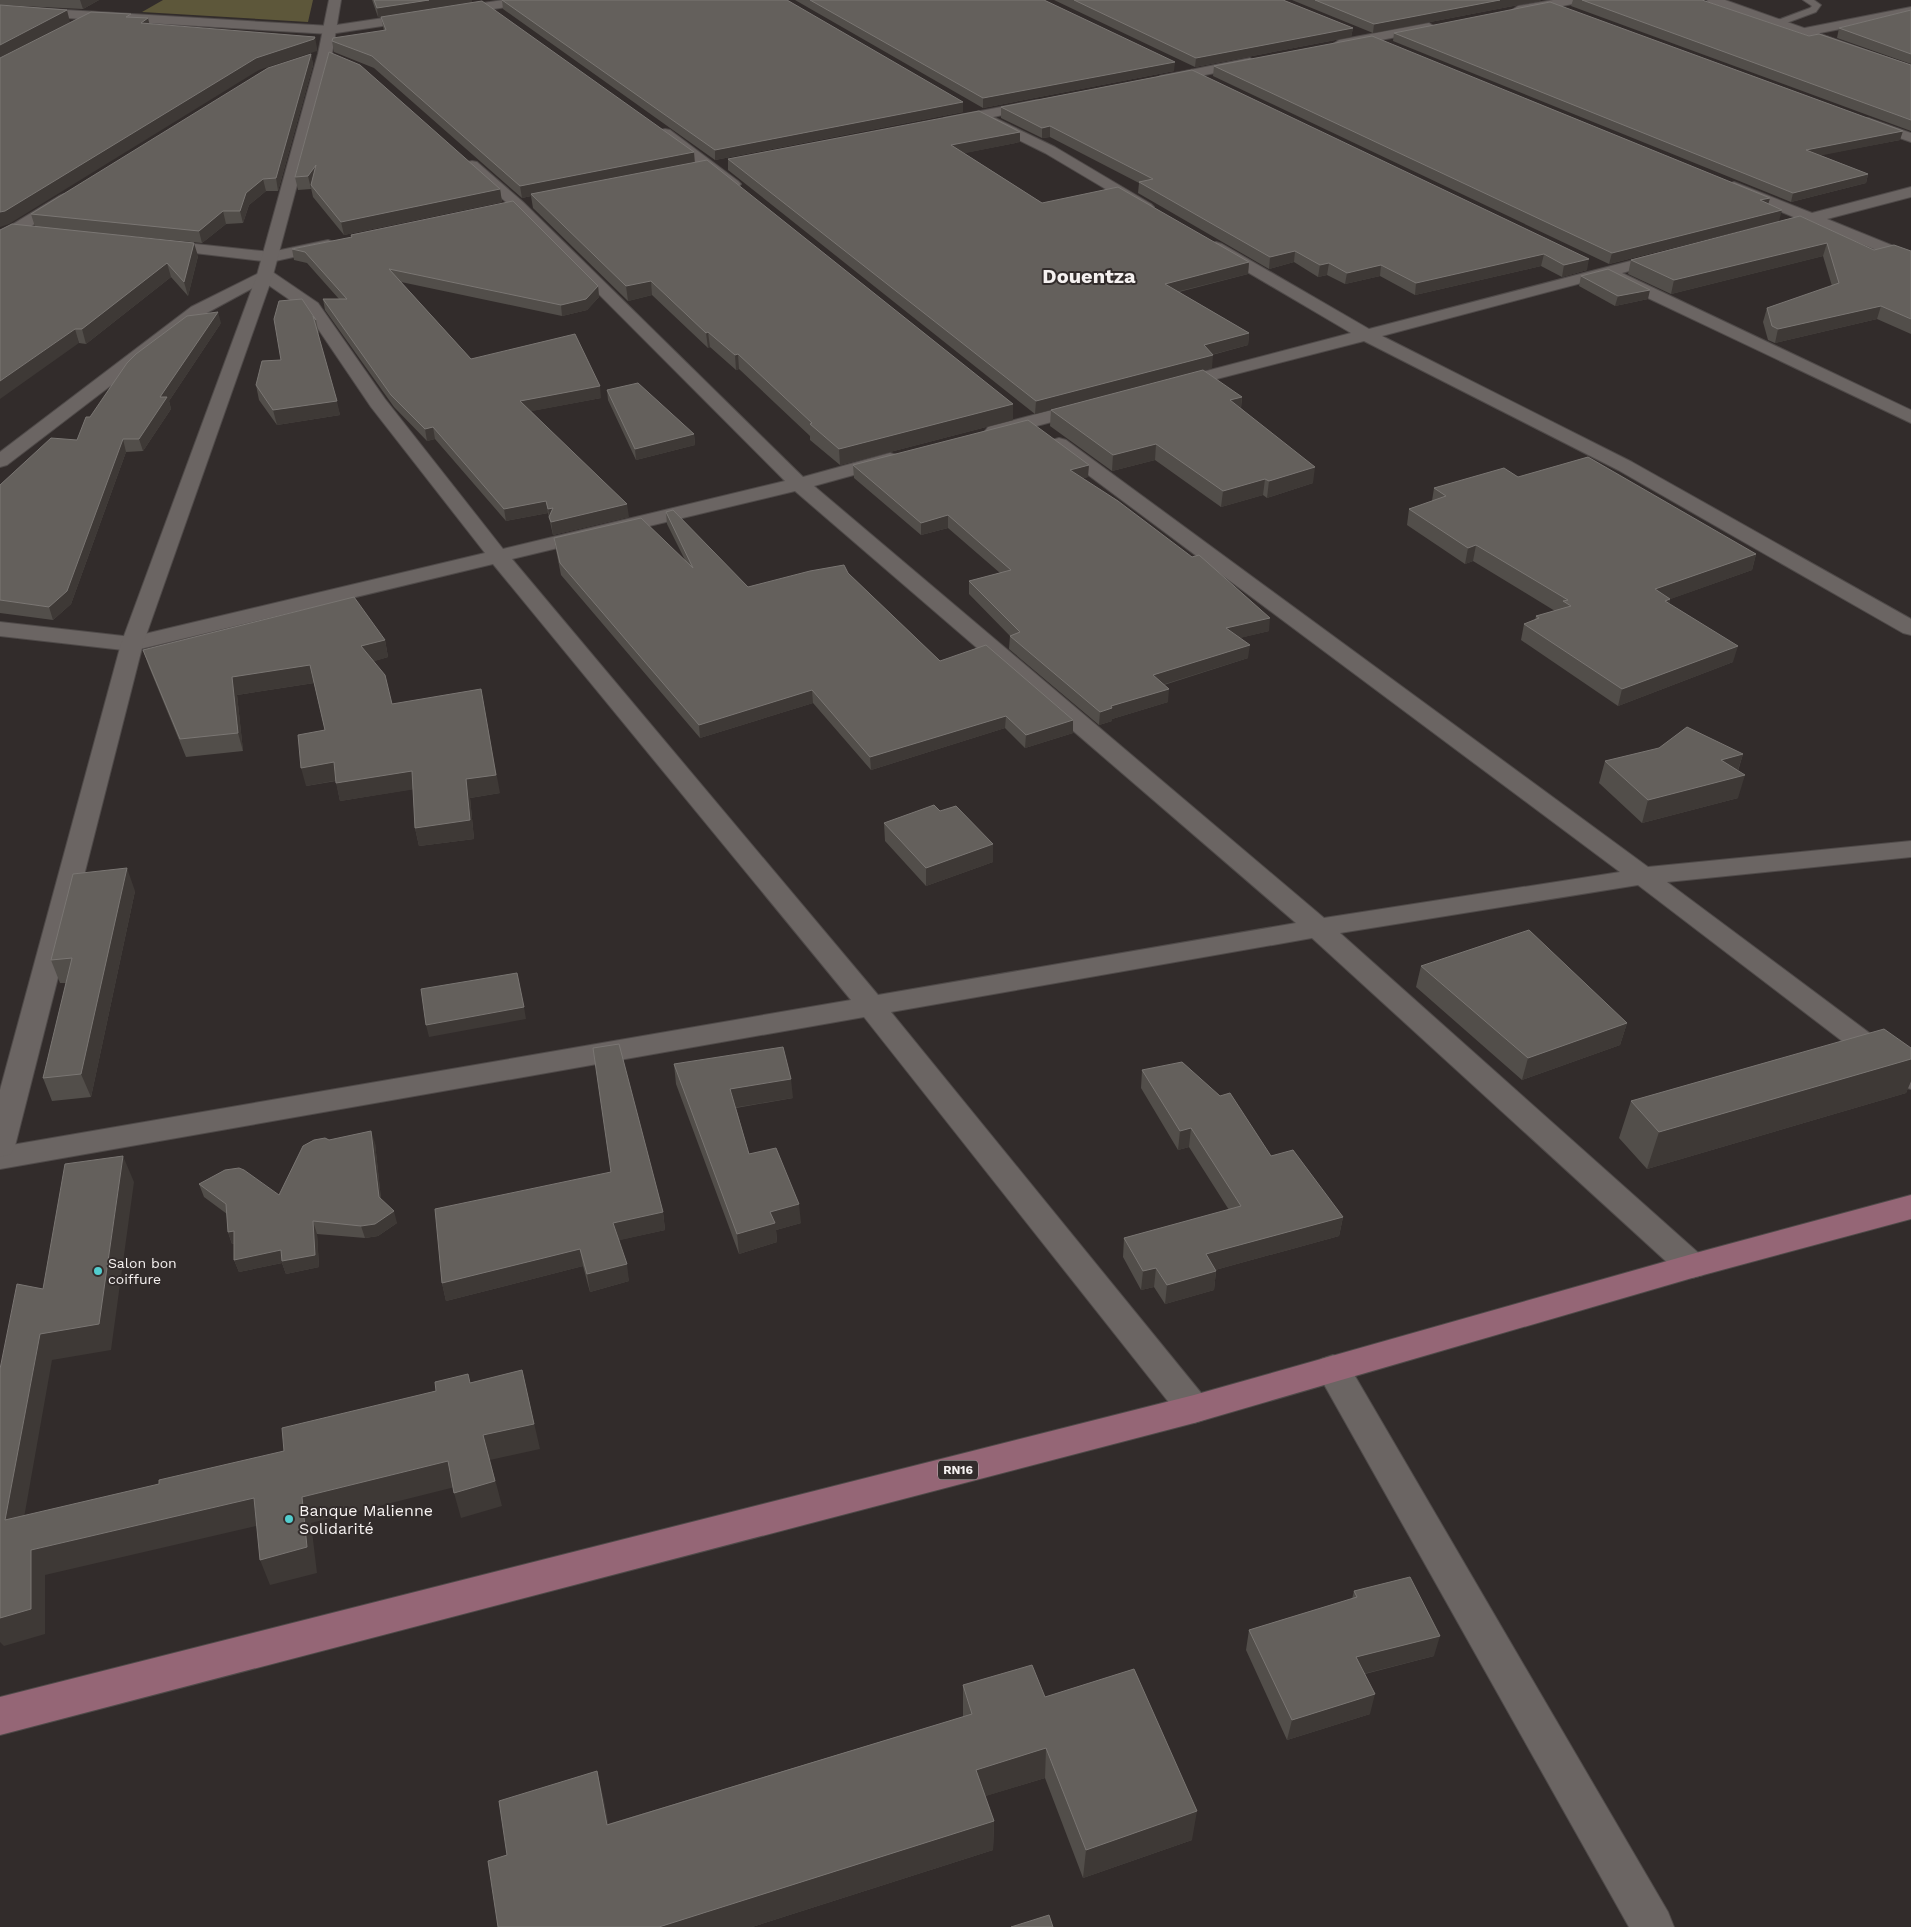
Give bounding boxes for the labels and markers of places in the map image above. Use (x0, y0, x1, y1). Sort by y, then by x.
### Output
place label: Salon bon coiffure (108, 1255, 177, 1287)
marker: Salon bon coiffure (92, 1265, 104, 1277)
place label: Banque Malienne Solidarité (299, 1501, 433, 1538)
marker: Banque Malienne Solidarité (283, 1513, 295, 1525)

